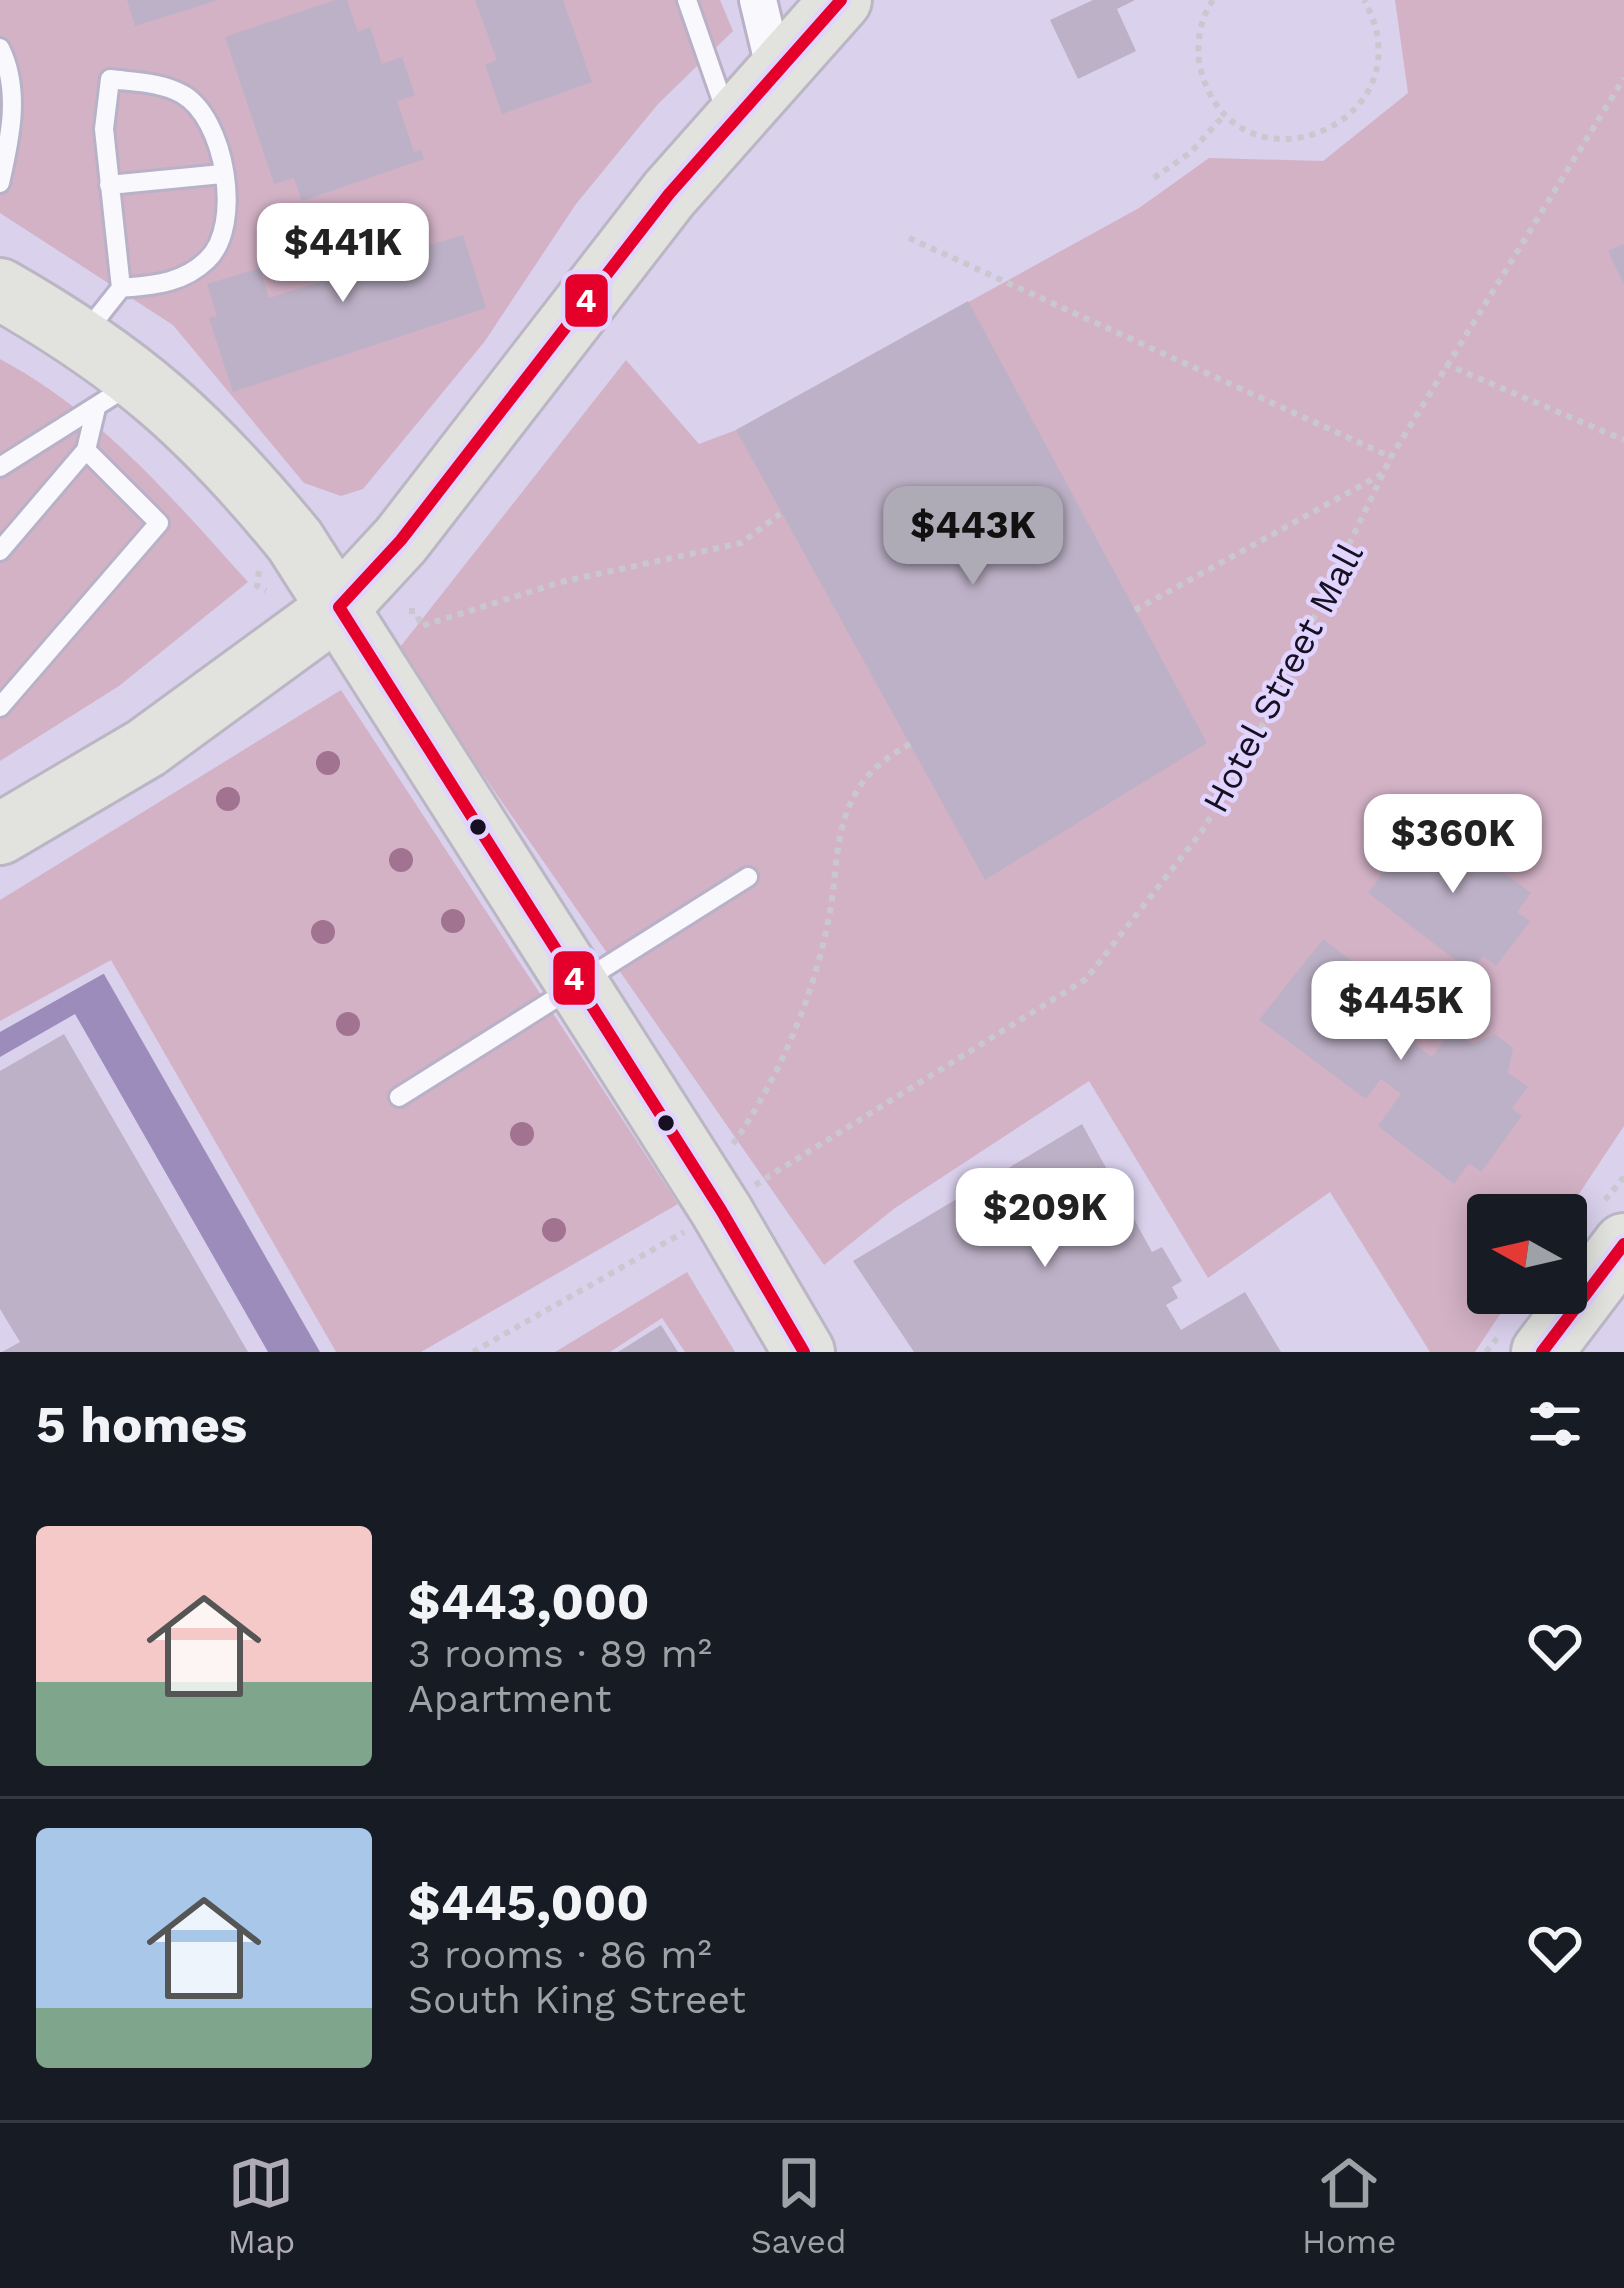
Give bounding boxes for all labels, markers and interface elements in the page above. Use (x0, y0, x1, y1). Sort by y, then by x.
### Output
pin: $441K (259, 203, 427, 305)
text: $441K (284, 219, 402, 264)
line badge: 4 (563, 272, 610, 329)
text: 4 (575, 281, 597, 320)
pin: $443K (889, 486, 1057, 588)
text: $443K (910, 502, 1036, 547)
street label: Hotel Street Mall (1194, 536, 1372, 820)
pin: $360K (1369, 794, 1537, 896)
text: $360K (1391, 810, 1515, 855)
unlabelled marker (467, 816, 489, 838)
line badge: 4 (551, 949, 597, 1007)
text: 4 (563, 959, 585, 998)
pin: $445K (1317, 961, 1485, 1063)
text: $445K (1338, 977, 1464, 1022)
unlabelled marker (655, 1112, 677, 1134)
pin: $209K (961, 1168, 1129, 1270)
text: $209K (983, 1184, 1107, 1229)
north arrow (1467, 1194, 1587, 1314)
map controls (1467, 1194, 1587, 1314)
icon: filters (1522, 1391, 1588, 1457)
text: 5 homes (36, 1395, 247, 1454)
text: $443,000 (408, 1572, 650, 1631)
icon: home (132, 1574, 276, 1718)
icon: heart (1522, 1613, 1588, 1679)
text: 3 rooms · 89 m² (408, 1631, 712, 1676)
text: Apartment (408, 1676, 611, 1721)
text: $445,000 (408, 1873, 649, 1932)
icon: home (132, 1876, 276, 2020)
icon: heart (1522, 1915, 1588, 1981)
text: 3 rooms · 86 m² (408, 1932, 712, 1977)
text: South King Street (408, 1977, 746, 2022)
tab: Map (228, 2150, 295, 2261)
tab: Saved (751, 2150, 846, 2261)
tab: Home (1302, 2150, 1396, 2261)

